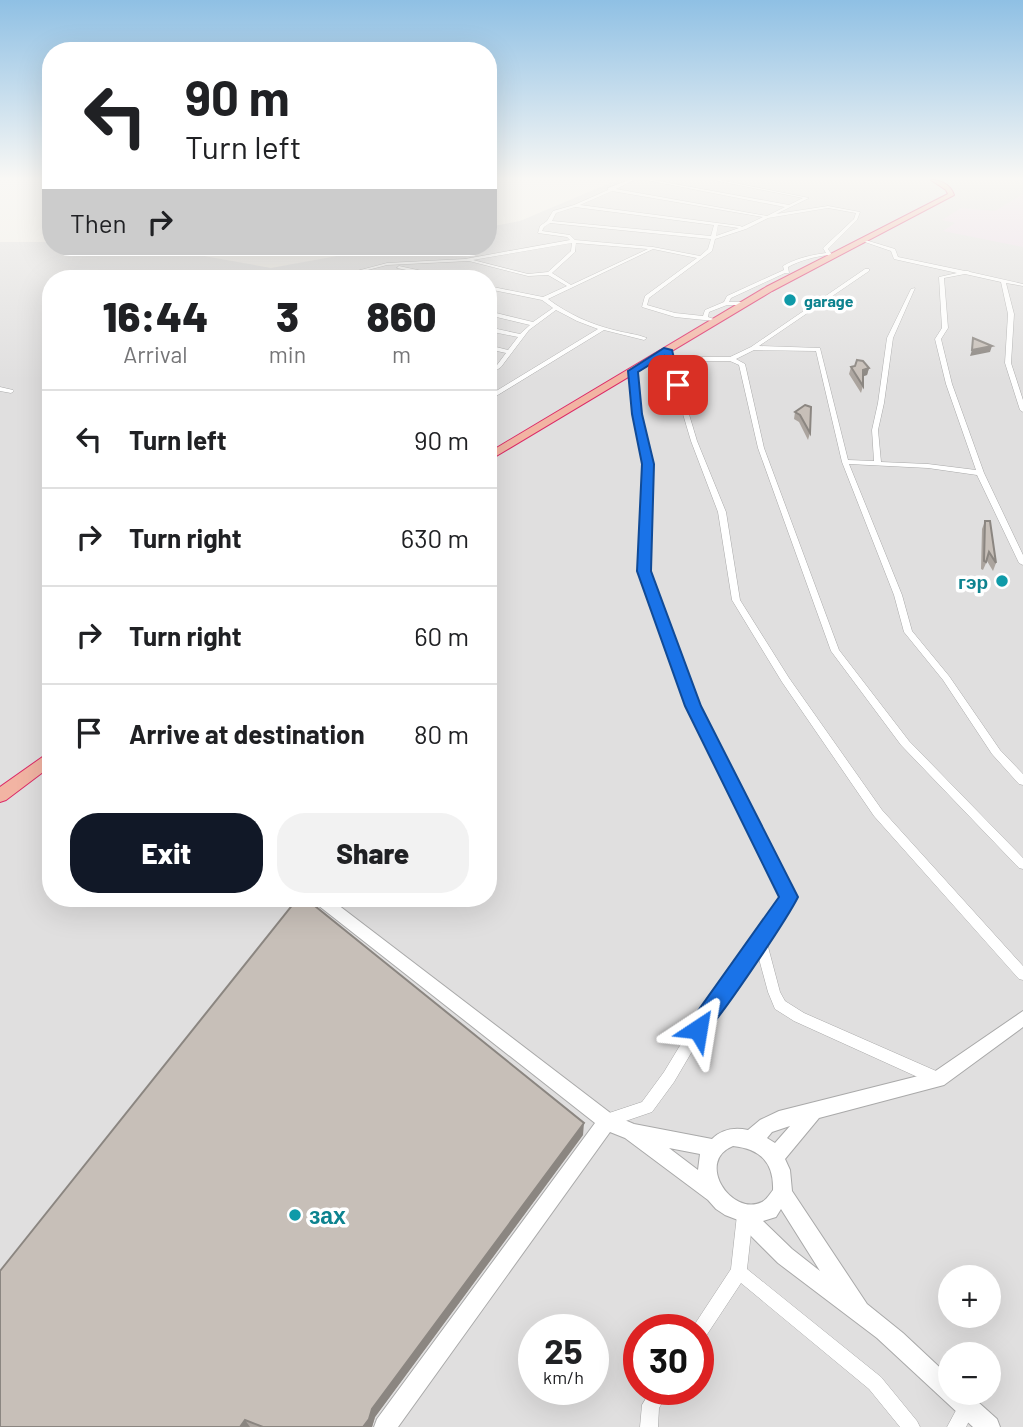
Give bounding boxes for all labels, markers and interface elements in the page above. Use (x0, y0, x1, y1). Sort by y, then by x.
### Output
text: 90 m (185, 67, 290, 126)
icon: left (70, 70, 161, 161)
text: Turn left (185, 127, 302, 165)
icon: right (141, 203, 179, 241)
text: Then (70, 207, 127, 238)
text: 16:44 (102, 290, 208, 340)
text: 3 (276, 290, 299, 340)
text: 860 (367, 290, 437, 340)
place label: garage (804, 291, 854, 310)
marker: garage (782, 292, 798, 308)
text: Arrival (123, 340, 188, 368)
text: min (269, 340, 306, 368)
text: m (392, 340, 411, 368)
pin (648, 355, 708, 415)
icon: arrive (659, 366, 697, 404)
icon: left (70, 420, 108, 458)
text: Turn left (129, 424, 227, 455)
text: 90 m (414, 424, 469, 455)
icon: right (70, 518, 108, 556)
text: Turn right (129, 522, 242, 553)
text: 630 m (401, 522, 469, 553)
place label: гэр (958, 570, 988, 593)
marker: гэр (994, 573, 1010, 589)
icon: right (70, 616, 108, 654)
text: Turn right (129, 620, 242, 651)
text: 60 m (414, 620, 469, 651)
icon: arrive (70, 714, 108, 752)
text: Arrive at destination (129, 718, 365, 749)
text: 80 m (414, 718, 469, 749)
button: Exit (70, 813, 263, 893)
button: Share (277, 813, 469, 893)
position arrow (661, 992, 735, 1066)
place label: зах (309, 1201, 346, 1229)
marker: зах (287, 1207, 303, 1223)
map controls (938, 1265, 1001, 1405)
button: + (938, 1265, 1001, 1328)
speed limit sign: 30 (623, 1314, 714, 1405)
text: 25 (544, 1329, 583, 1371)
button: − (938, 1342, 1001, 1405)
text: km/h (543, 1366, 584, 1388)

